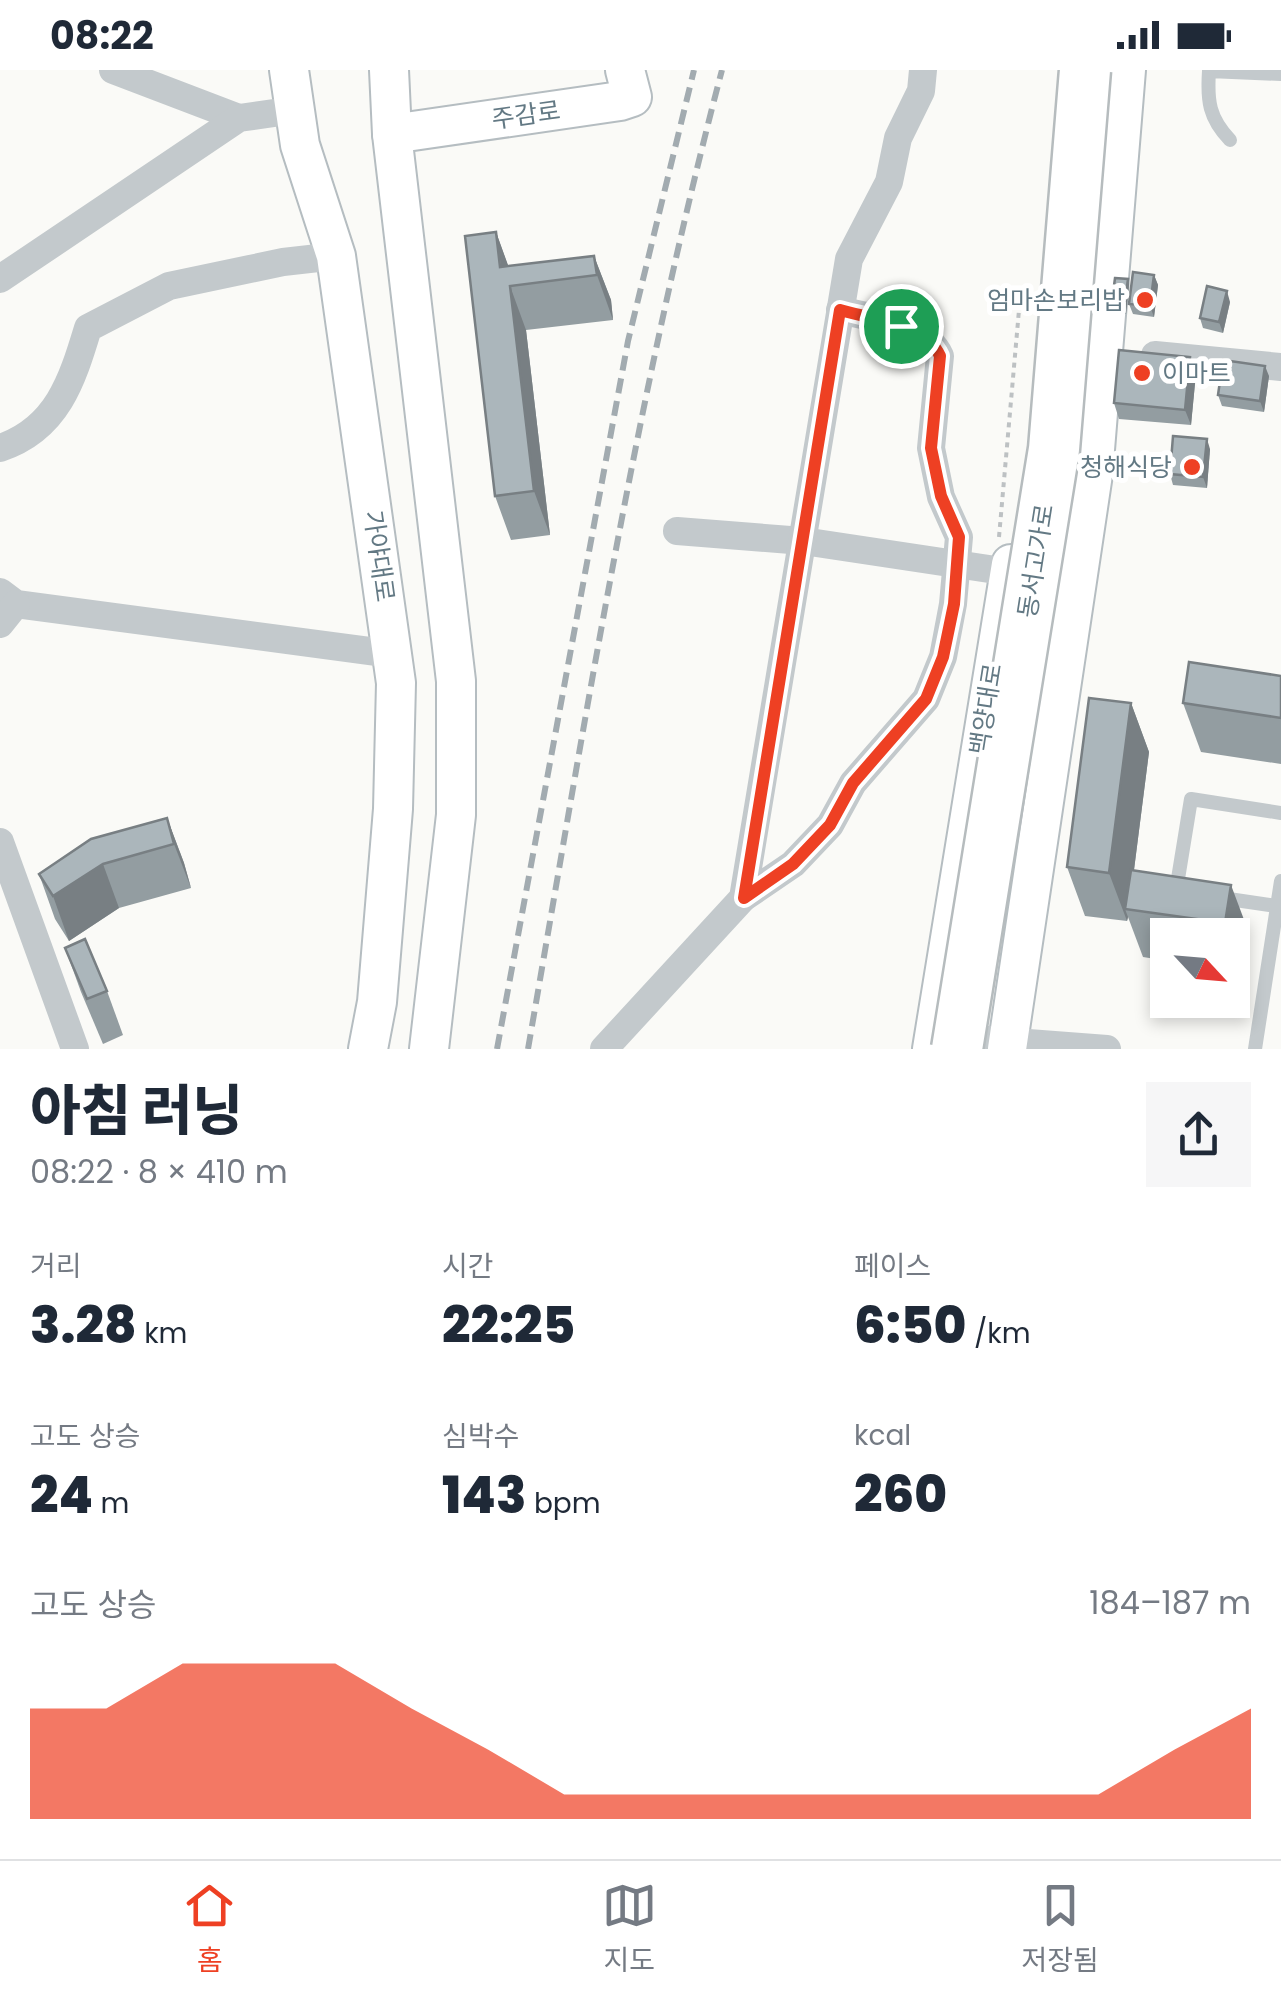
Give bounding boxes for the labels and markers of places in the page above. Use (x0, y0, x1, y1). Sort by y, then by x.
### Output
place label: 엄마손보리밥 (987, 283, 1125, 318)
pin (859, 284, 944, 369)
marker: 엄마손보리밥 (1134, 289, 1156, 311)
place label: 이마트 (1162, 356, 1231, 391)
marker: 이마트 (1131, 362, 1153, 384)
place label: 청해식당 (1080, 450, 1172, 485)
marker: 청해식당 (1181, 456, 1203, 478)

